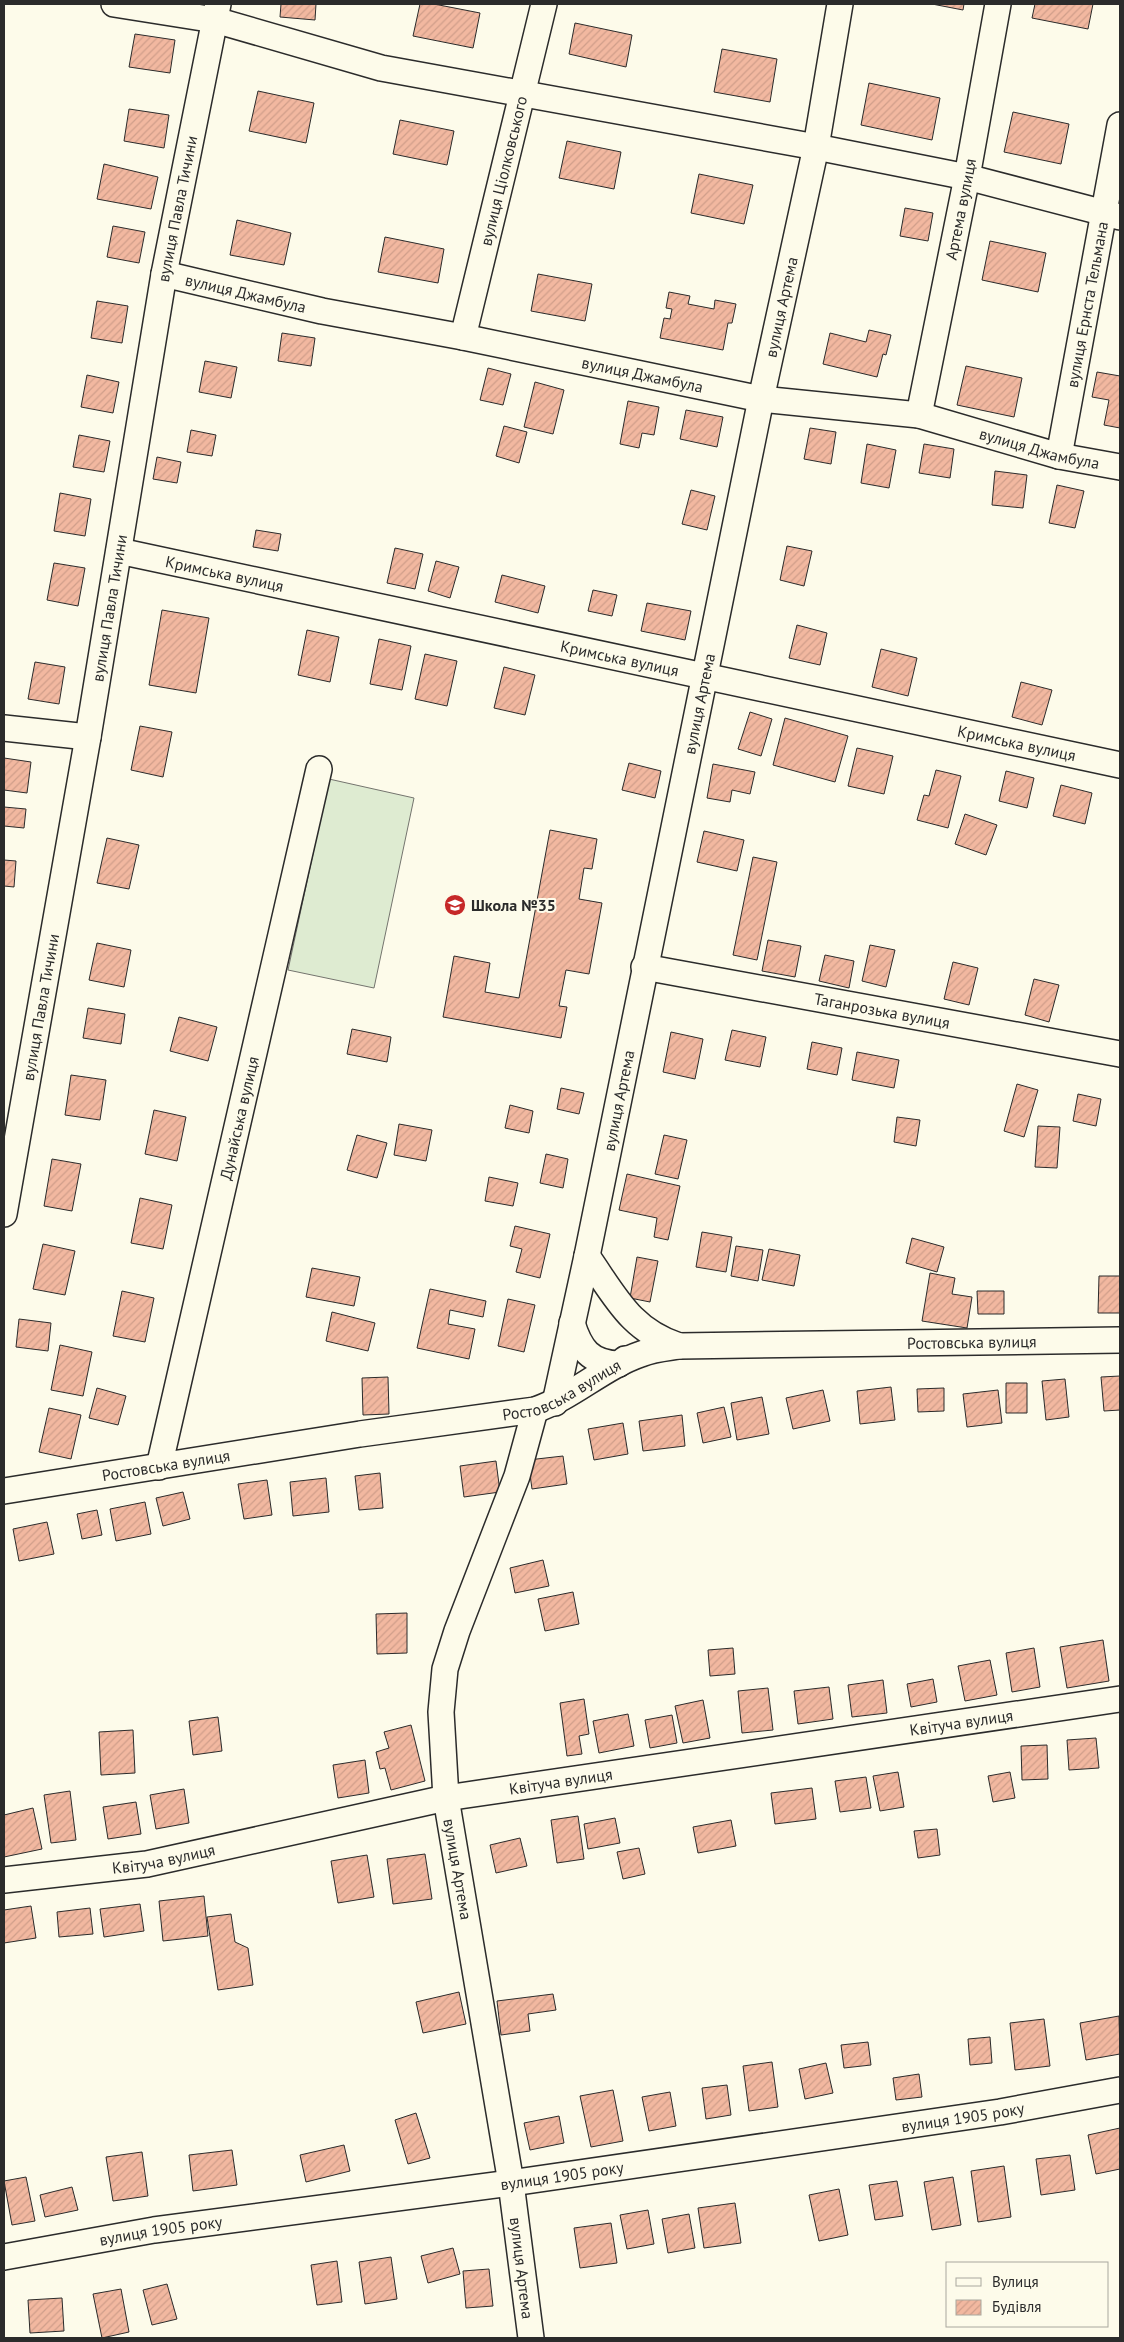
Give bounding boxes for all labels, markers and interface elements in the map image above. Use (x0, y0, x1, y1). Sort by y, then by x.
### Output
street label: вулиця Ціолковського (476, 94, 531, 248)
street label: вулиця Павла Тичини (153, 134, 201, 283)
street label: Артема вулиця (941, 157, 980, 262)
street label: вулиця Ернста Тельмана (1062, 220, 1112, 389)
street label: вулиця Артема (760, 255, 802, 359)
street label: вулиця Джамбула (183, 269, 308, 317)
street label: вулиця Джамбула (580, 352, 705, 397)
street label: вулиця Джамбула (977, 423, 1101, 473)
street label: вулиця Павла Тичини (87, 533, 131, 683)
street label: Кримська вулиця (164, 551, 286, 596)
street label: Кримська вулиця (559, 636, 681, 680)
street label: вулиця Артема (679, 651, 719, 756)
street label: Кримська вулиця (956, 721, 1078, 765)
school or university icon: Школа №35 (443, 893, 467, 917)
place label: Школа №35 (471, 895, 556, 915)
street label: вулиця Павла Тичини (18, 932, 63, 1082)
street label: Таганрозька вулиця (813, 988, 952, 1033)
street label: вулиця Артема (599, 1048, 639, 1153)
street label: Дунайська вулиця (215, 1054, 263, 1182)
street label: Ростовська вулиця (907, 1331, 1037, 1353)
street label: Ростовська вулиця (501, 1355, 624, 1424)
street label: Ростовська вулиця (100, 1445, 231, 1485)
street label: Квітуча вулиця (908, 1705, 1014, 1740)
street label: Квітуча вулиця (508, 1764, 614, 1799)
street label: вулиця Артема (439, 1817, 477, 1921)
street label: Квітуча вулиця (111, 1839, 217, 1878)
street label: вулиця 1905 року (900, 2098, 1026, 2136)
street label: вулиця 1905 року (499, 2157, 625, 2194)
street label: вулиця 1905 року (98, 2211, 224, 2250)
street label: вулиця Артема (506, 2216, 538, 2320)
legend (946, 2262, 1109, 2327)
text: Вулиця (992, 2272, 1039, 2291)
text: Будівля (992, 2297, 1041, 2316)

